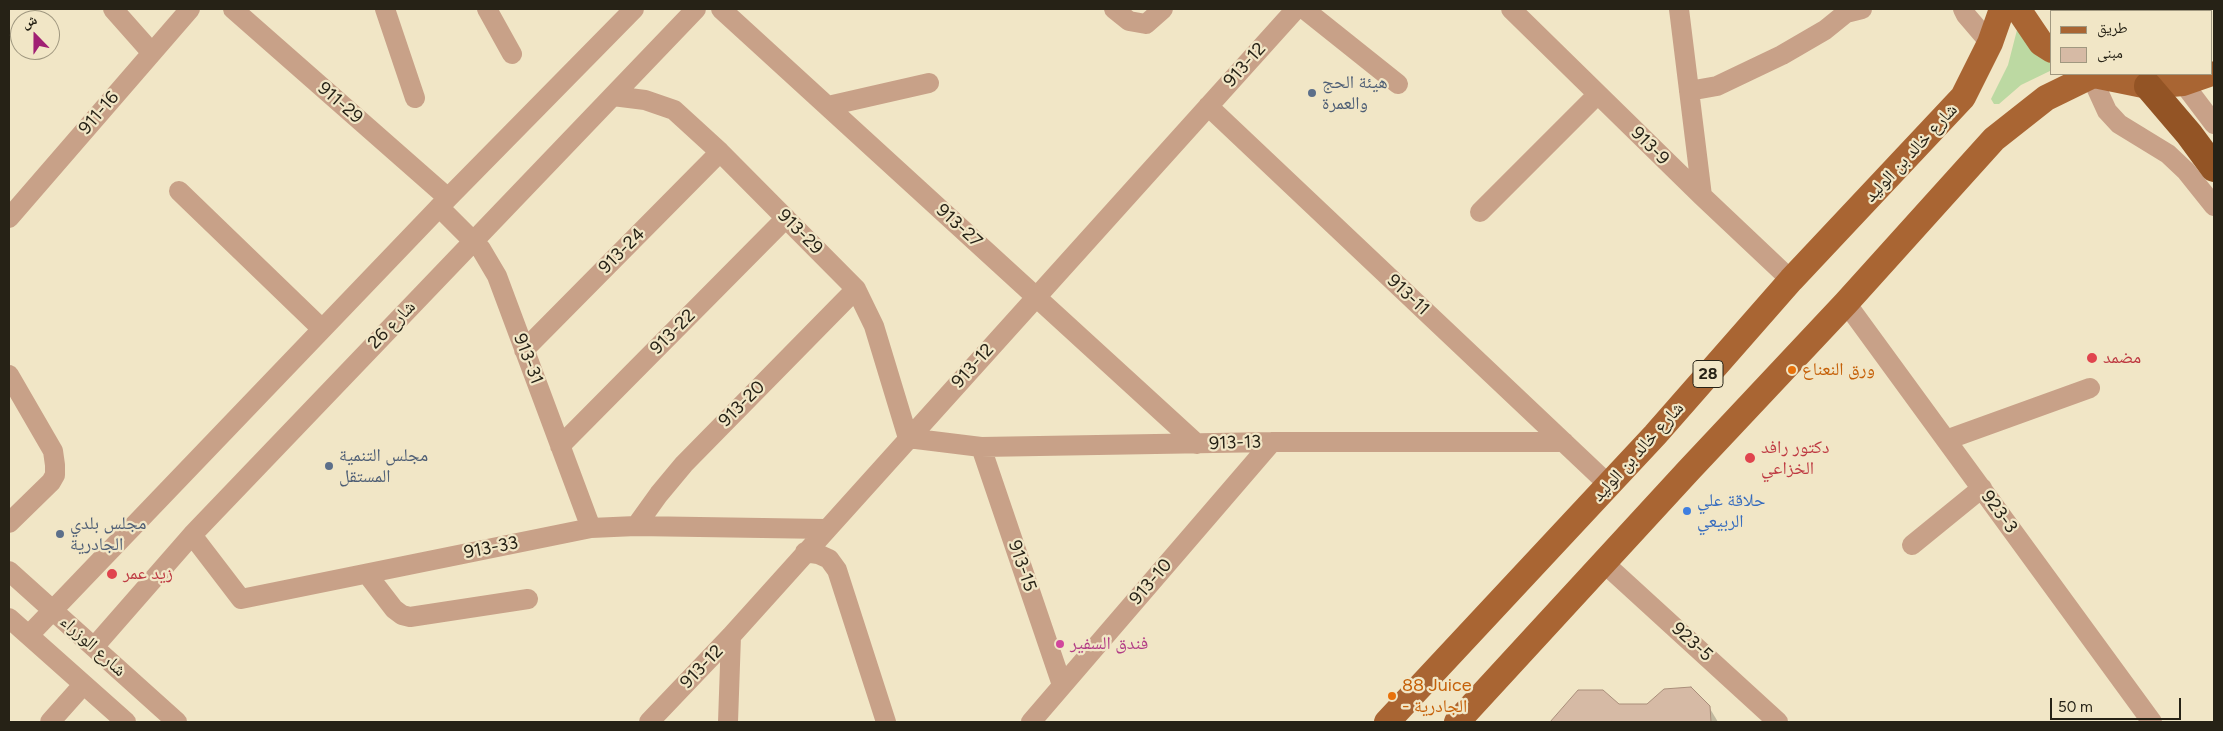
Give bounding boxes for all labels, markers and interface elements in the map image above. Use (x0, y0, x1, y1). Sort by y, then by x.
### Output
north arrow (10, 10, 60, 60)
legend (2050, 10, 2213, 75)
text: ش (19, 11, 40, 32)
text: طريق (2097, 19, 2128, 37)
street label: 913-12 (1219, 38, 1271, 92)
text: مبنى (2097, 44, 2123, 62)
place label: هيئة الحج والعمرة (1322, 72, 1388, 115)
street label: 911-29 (313, 78, 367, 128)
street label: 911-16 (74, 87, 124, 139)
marker: هيئة الحج والعمرة (1306, 87, 1318, 99)
street label: شارع خالد بن الوليد (1860, 99, 1962, 207)
street label: 913-9 (1626, 122, 1674, 170)
street label: 913-27 (931, 200, 987, 252)
street label: 913-29 (773, 205, 827, 259)
street label: 913-24 (595, 224, 649, 278)
street label: 913-11 (1382, 270, 1434, 320)
street label: شارع 26 (364, 296, 420, 354)
street label: 913-22 (646, 305, 700, 359)
street label: 913-31 (509, 331, 547, 387)
street label: 913-12 (947, 339, 999, 393)
place label: مضمد (2103, 347, 2141, 369)
marker: مضمد (2085, 351, 2099, 365)
place label: ورق النعناع (1802, 359, 1875, 381)
road number: 28 (1693, 360, 1723, 388)
marker: ورق النعناع (1786, 364, 1798, 376)
street label: 913-20 (714, 376, 770, 432)
street label: شارع خالد بن الوليد (1588, 398, 1688, 506)
street label: 913-13 (1209, 431, 1261, 455)
place label: دكتور رافد الخزاعي (1761, 437, 1830, 479)
place label: مجلس التنمية المستقل (339, 445, 428, 488)
marker: دكتور رافد الخزاعي (1743, 451, 1757, 465)
marker: مجلس التنمية المستقل (323, 460, 335, 472)
street label: 923-3 (1976, 487, 2022, 537)
place label: حلاقة علي الربيعي (1697, 490, 1765, 532)
marker: حلاقة علي الربيعي (1681, 505, 1693, 517)
place label: مجلس بلدي الجادرية (70, 513, 146, 556)
marker: مجلس بلدي الجادرية (54, 528, 66, 540)
street label: 913-33 (462, 532, 520, 564)
street label: 913-15 (1003, 538, 1041, 594)
street label: 913-10 (1125, 555, 1177, 609)
place label: زيد عمر (123, 563, 173, 585)
marker: زيد عمر (105, 567, 119, 581)
street label: شارع الوزراء (56, 611, 130, 681)
street label: 923-5 (1667, 618, 1717, 666)
place label: فندق السفير (1070, 633, 1148, 655)
marker: فندق السفير (1054, 638, 1066, 650)
street label: 913-12 (676, 641, 728, 693)
place label: 88 Juice - الجادرية (1402, 675, 1472, 718)
scale bar (2053, 688, 2184, 720)
marker: 88 Juice - الجادرية (1386, 690, 1398, 702)
text: 50 m (2058, 698, 2093, 716)

